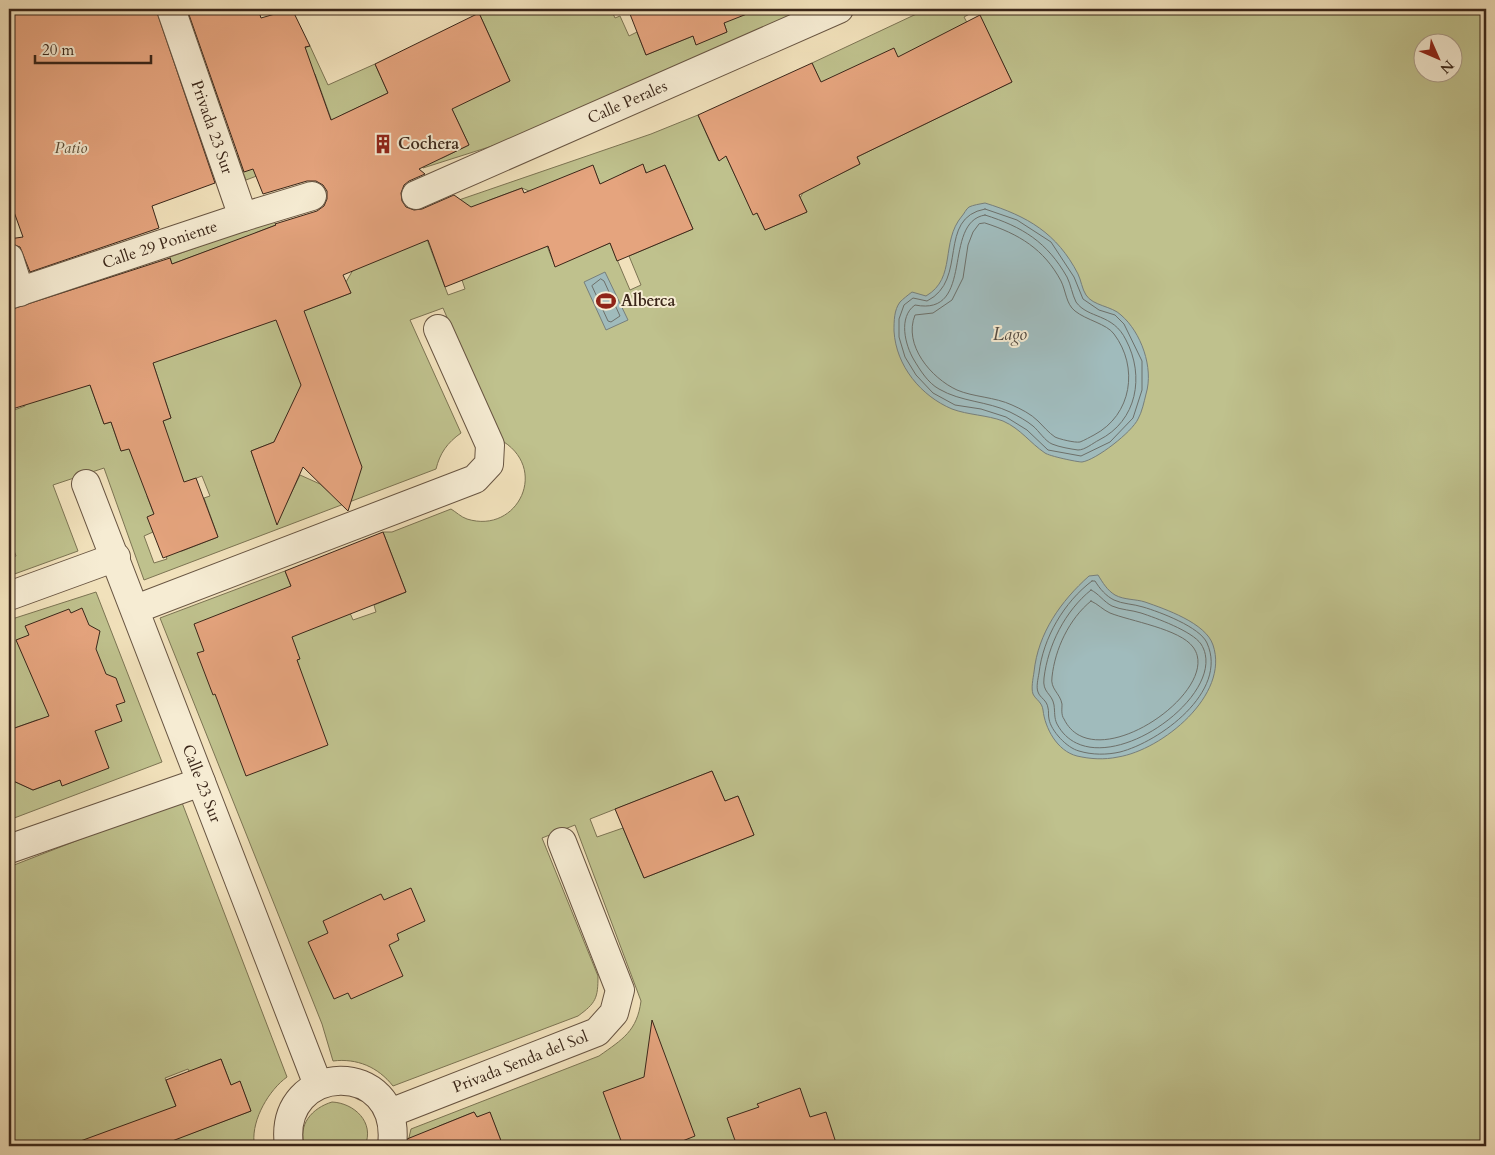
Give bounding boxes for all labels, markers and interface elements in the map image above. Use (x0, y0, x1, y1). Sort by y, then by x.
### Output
scale bar (35, 32, 151, 64)
north arrow (1412, 32, 1462, 82)
text: 20 m (42, 40, 74, 60)
text: N (1436, 56, 1458, 78)
street label: Calle Perales (584, 75, 671, 129)
street label: Privada 23 Sur (185, 77, 238, 177)
building icon: Cochera (372, 133, 394, 155)
place label: Cochera (398, 133, 459, 155)
park label: Patio (55, 137, 88, 159)
street label: Calle 29 Poniente (99, 215, 220, 274)
sports icon: Alberca (595, 290, 617, 312)
place label: Alberca (621, 290, 676, 312)
water label: Lago (993, 322, 1027, 347)
street label: Calle 23 Sur (177, 741, 227, 826)
street label: Privada Senda del Sol (450, 1026, 591, 1098)

